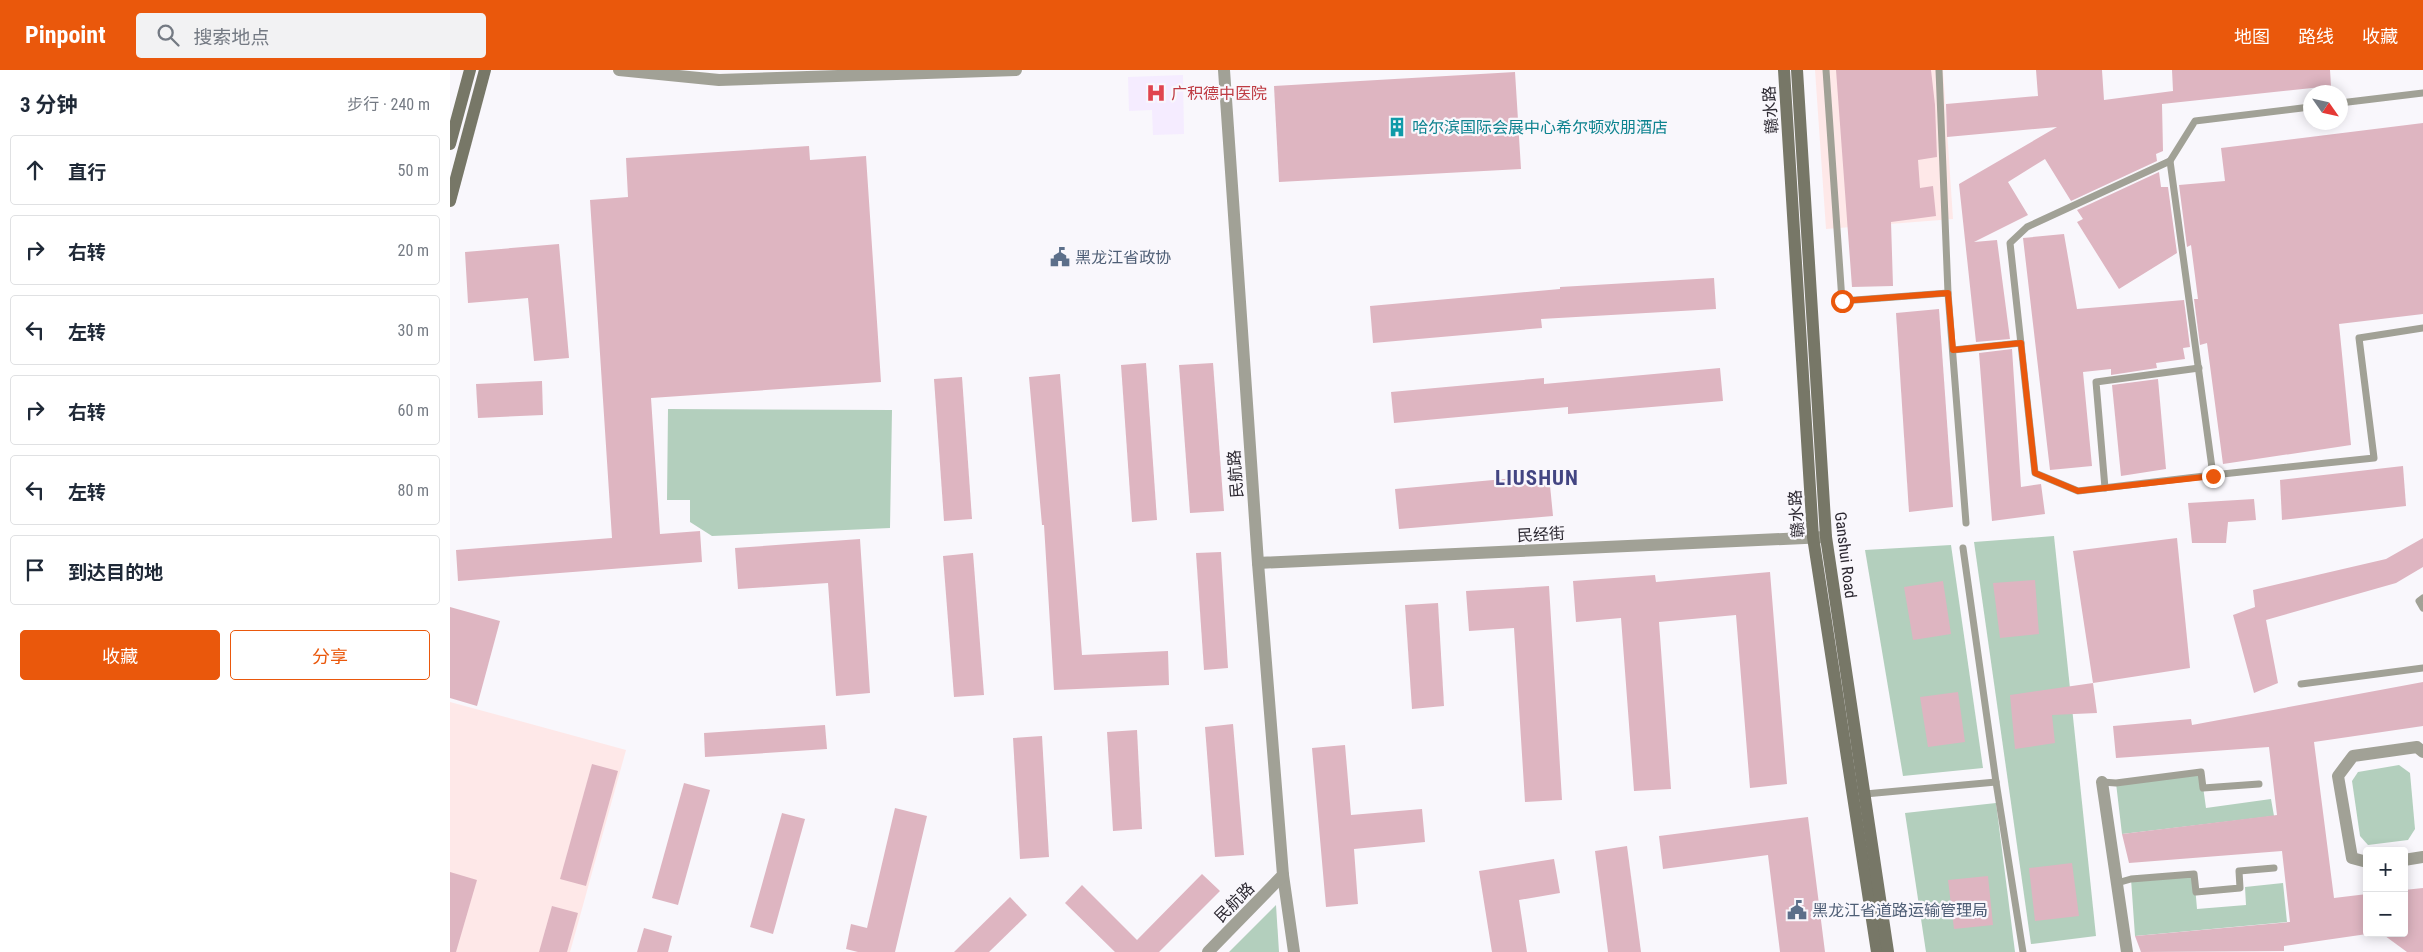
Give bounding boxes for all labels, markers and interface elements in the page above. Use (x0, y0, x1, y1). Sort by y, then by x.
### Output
search box (136, 13, 486, 58)
text: Pinpoint (25, 21, 106, 49)
icon: search (154, 21, 182, 49)
text: 搜索地点 (194, 26, 270, 49)
text: 地图 (2234, 26, 2270, 47)
text: 路线 (2298, 26, 2334, 47)
text: 收藏 (2362, 26, 2398, 47)
hospital icon: 广积德中医院 (1145, 82, 1167, 104)
place label: 广积德中医院 (1171, 84, 1267, 103)
street label: 赣水路 (1759, 85, 1782, 135)
north arrow (2303, 85, 2348, 130)
text: 3 分钟 (20, 93, 77, 117)
text: 步行 · 240 m (347, 95, 430, 114)
building icon: 哈尔滨国际会展中心希尔顿欢朋酒店 (1386, 116, 1408, 138)
place label: 哈尔滨国际会展中心希尔顿欢朋酒店 (1412, 118, 1668, 137)
icon: ahead (21, 156, 49, 184)
text: 直行 (68, 161, 106, 184)
text: 50 m (397, 161, 429, 180)
icon: right (21, 236, 49, 264)
text: 右转 (68, 241, 106, 264)
text: 20 m (397, 241, 429, 260)
public building icon: 黑龙江省政协 (1049, 246, 1071, 268)
place label: 黑龙江省政协 (1075, 248, 1171, 267)
route start (1831, 290, 1854, 313)
icon: left (21, 316, 49, 344)
text: 左转 (68, 321, 106, 344)
text: 30 m (397, 321, 429, 340)
icon: right (21, 396, 49, 424)
text: 右转 (68, 401, 106, 424)
text: 60 m (397, 401, 429, 420)
street label: 民航路 (1224, 449, 1247, 499)
route end (2202, 465, 2225, 488)
district label: LIUSHUN (1495, 466, 1579, 490)
icon: left (21, 476, 49, 504)
text: 左转 (68, 481, 106, 504)
text: 80 m (397, 481, 429, 500)
street label: 赣水路 (1785, 489, 1808, 539)
street label: Ganshui Road (1831, 511, 1860, 599)
street label: 民经街 (1517, 524, 1565, 545)
icon: arrive (21, 556, 49, 584)
text: 到达目的地 (68, 561, 163, 584)
button: 收藏 (20, 630, 220, 680)
button: 分享 (230, 630, 430, 680)
map controls (2363, 847, 2408, 937)
button: + (2363, 847, 2408, 892)
street label: 民航路 (1211, 879, 1258, 926)
button: − (2363, 892, 2408, 937)
public building icon: 黑龙江省道路运输管理局 (1786, 899, 1808, 921)
place label: 黑龙江省道路运输管理局 (1812, 901, 1988, 920)

